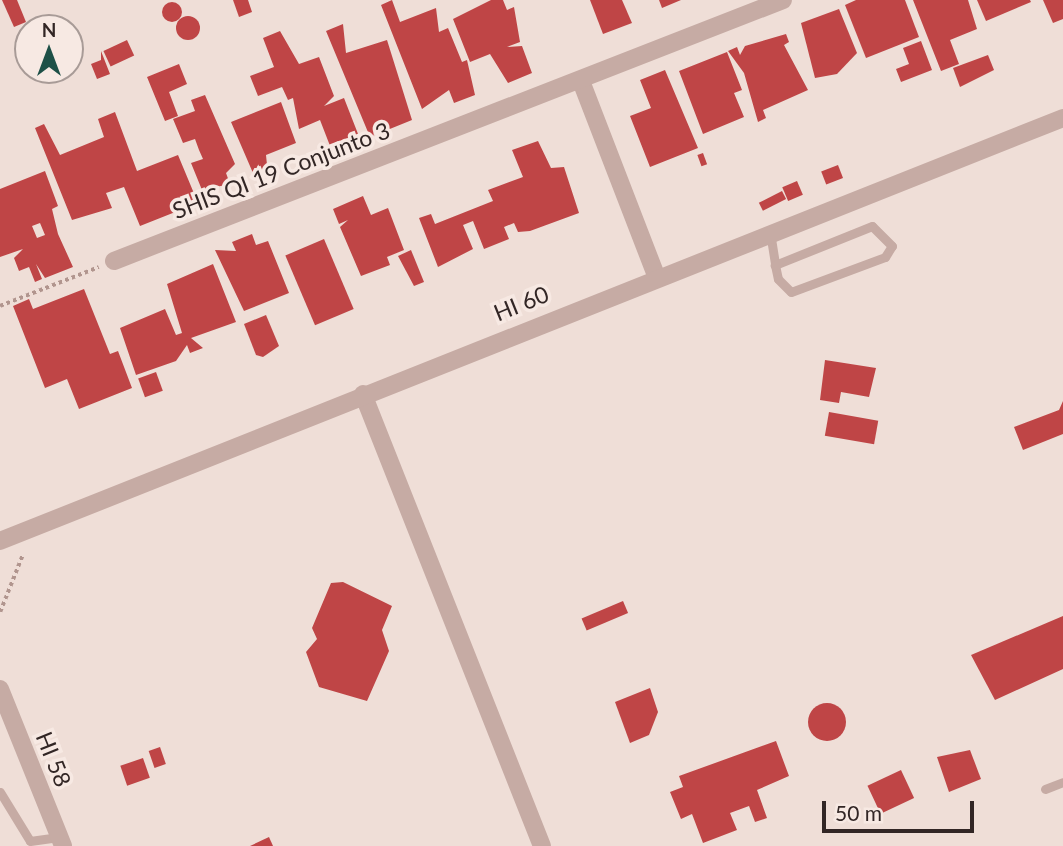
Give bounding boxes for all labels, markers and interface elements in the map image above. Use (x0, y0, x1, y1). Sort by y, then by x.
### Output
north arrow (14, 14, 84, 84)
text: N (42, 18, 56, 41)
street label: SHIS QI 19 Conjunto 3 (168, 116, 394, 224)
street label: HI 60 (490, 280, 552, 326)
street label: HI 58 (31, 728, 77, 790)
scale bar (825, 786, 977, 830)
text: 50 m (835, 800, 882, 825)

